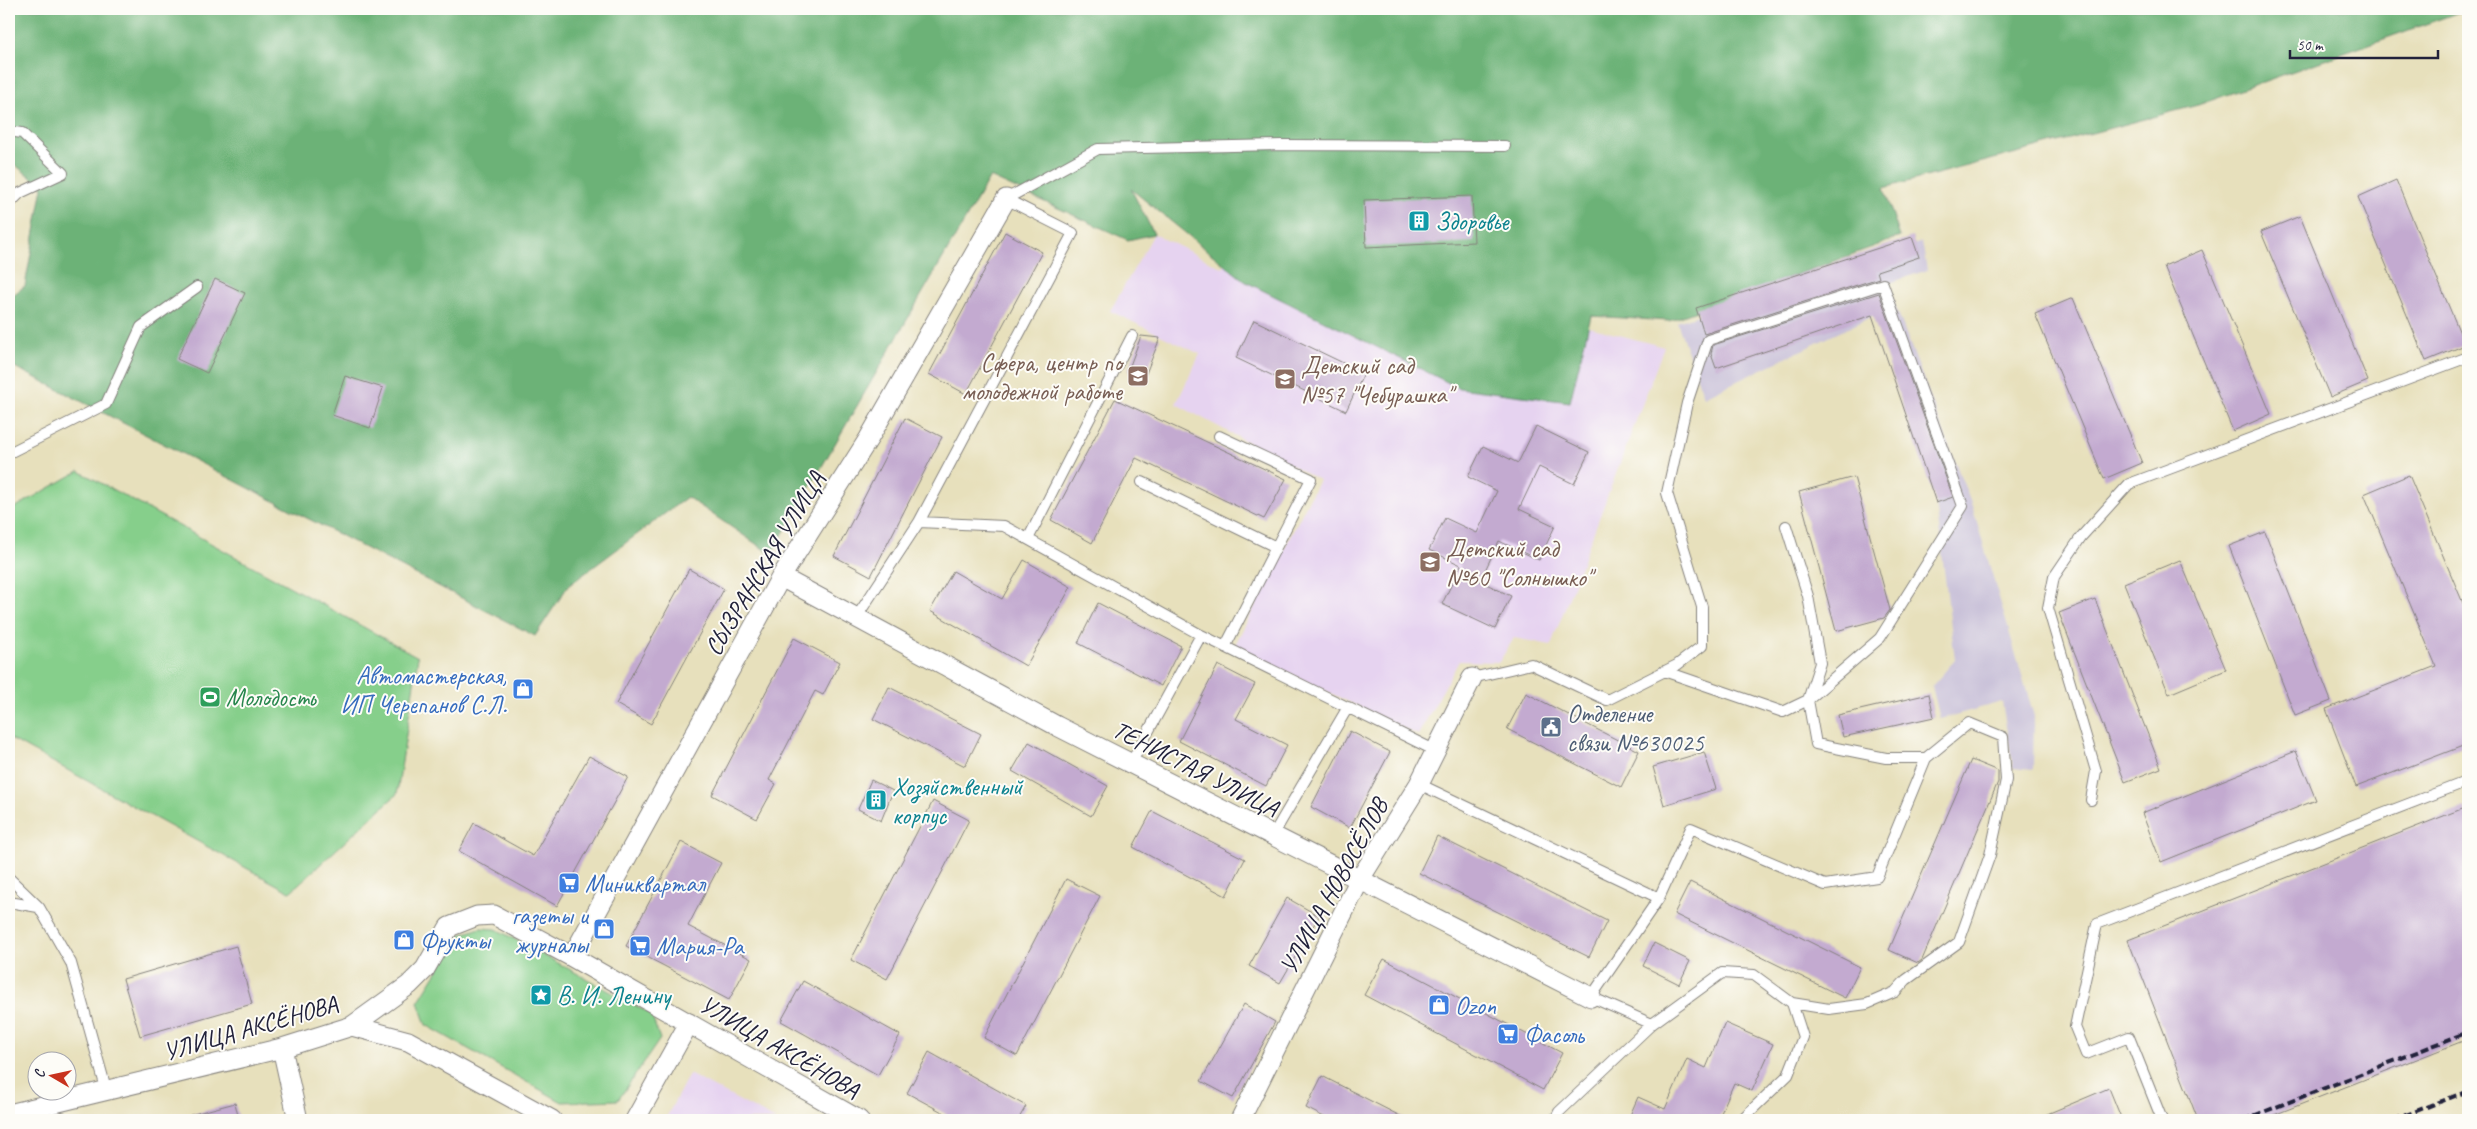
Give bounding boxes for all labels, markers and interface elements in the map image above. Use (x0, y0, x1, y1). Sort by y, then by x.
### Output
scale bar (2290, 28, 2437, 60)
text: 50 m (2297, 36, 2324, 55)
place label: Здоровье (1435, 206, 1510, 238)
building icon: Здоровье (1407, 209, 1431, 233)
place label: Сфера, центр по молодежной работе (962, 347, 1125, 408)
place label: Детский сад №57 "Чебурашка" (1301, 350, 1457, 411)
school or university icon: Сфера, центр по молодежной работе (1126, 364, 1150, 388)
school or university icon: Детский сад №57 "Чебурашка" (1273, 367, 1297, 391)
street label: СЫЗРАНСКАЯ УЛИЦА (697, 465, 833, 661)
place label: Детский сад №60 "Солнышко" (1446, 533, 1597, 594)
school or university icon: Детский сад №60 "Солнышко" (1418, 550, 1442, 574)
place label: Автомастерская, ИП Черепанов С.Л. (341, 660, 507, 721)
shop icon: Автомастерская, ИП Черепанов С.Л. (511, 677, 535, 701)
place label: Молодость (226, 682, 318, 714)
sports icon: Молодость (198, 685, 222, 709)
place label: Отделение связи №630025 (1567, 698, 1705, 759)
street label: ТЕНИСТАЯ УЛИЦА (1107, 713, 1285, 825)
public building icon: Отделение связи №630025 (1539, 715, 1563, 739)
place label: Хозяйственный корпус (892, 771, 1024, 832)
building icon: Хозяйственный корпус (864, 788, 888, 812)
street label: УЛИЦА НОВОСЁЛОВ (1273, 791, 1397, 980)
place label: Миниквартал (585, 868, 707, 900)
supermarket icon: Миниквартал (557, 871, 581, 895)
place label: газеты и журналы (512, 900, 590, 961)
shop icon: газеты и журналы (592, 917, 616, 941)
place label: Фрукты (420, 925, 492, 957)
shop icon: Фрукты (392, 928, 416, 952)
place label: Мария-Ра (656, 931, 746, 963)
supermarket icon: Мария-Ра (628, 934, 652, 958)
place label: В. И. Ленину (557, 980, 673, 1012)
place icon: В. И. Ленину (529, 983, 553, 1007)
street label: УЛИЦА АКСЁНОВА (160, 988, 341, 1068)
street label: УЛИЦА АКСЁНОВА (694, 988, 866, 1106)
place label: Ozon (1455, 990, 1497, 1022)
shop icon: Ozon (1427, 993, 1451, 1017)
place label: Фасоль (1524, 1019, 1586, 1051)
supermarket icon: Фасоль (1496, 1022, 1520, 1046)
north arrow (28, 1052, 78, 1102)
text: С (31, 1067, 49, 1079)

